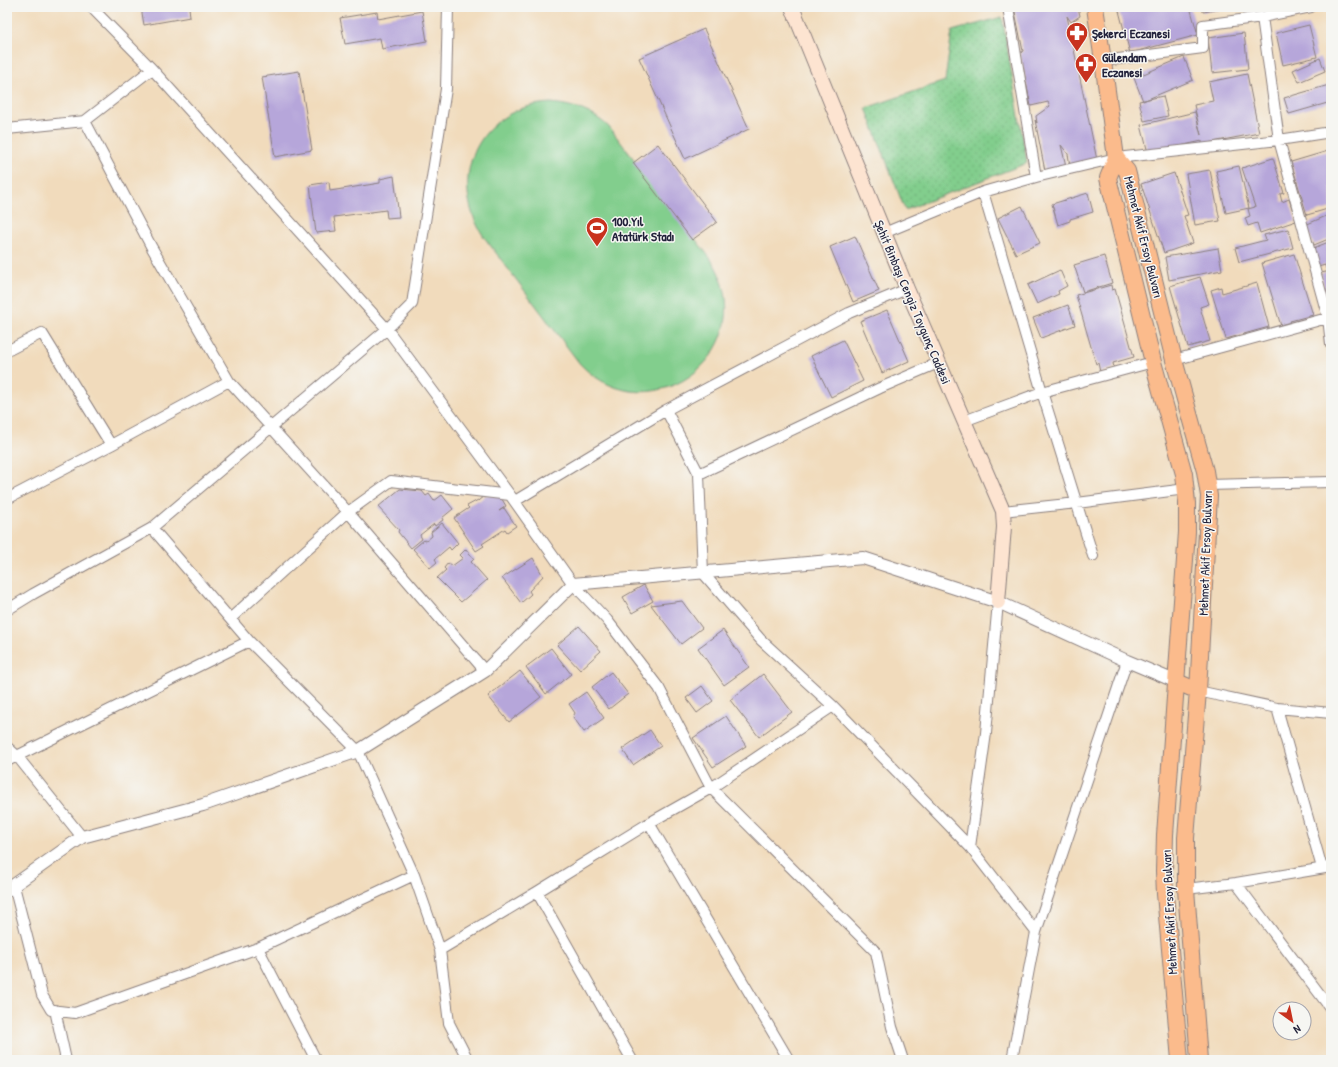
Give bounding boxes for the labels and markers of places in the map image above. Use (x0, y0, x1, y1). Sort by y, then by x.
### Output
pharmacy icon: Şekerci Eczanesi (1064, 20, 1090, 53)
place label: Şekerci Eczanesi (1092, 24, 1170, 42)
place label: Gülendam Eczanesi (1102, 48, 1147, 81)
pharmacy icon: Gülendam Eczanesi (1073, 51, 1099, 84)
place label: 100.Yıl Atatürk Stadı (612, 212, 675, 245)
sports icon: 100.Yıl Atatürk Stadı (584, 215, 610, 248)

